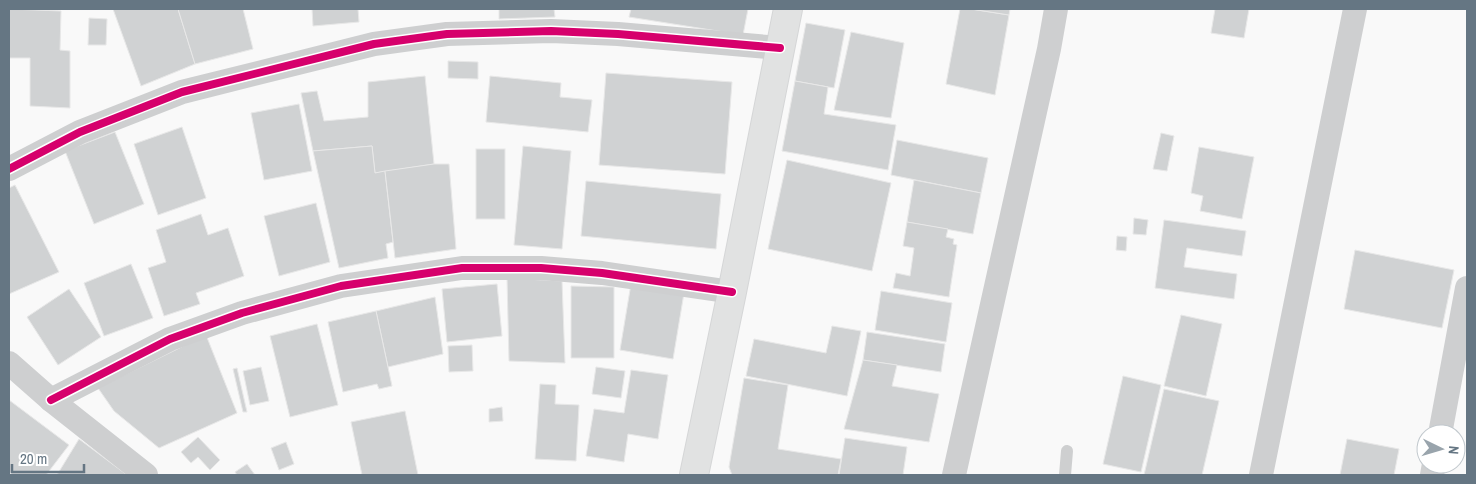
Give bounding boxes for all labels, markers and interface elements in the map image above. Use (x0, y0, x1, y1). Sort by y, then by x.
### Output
north arrow (1416, 424, 1466, 474)
scale bar (12, 442, 85, 474)
text: N (1445, 445, 1463, 455)
text: 20 m (20, 448, 47, 469)

